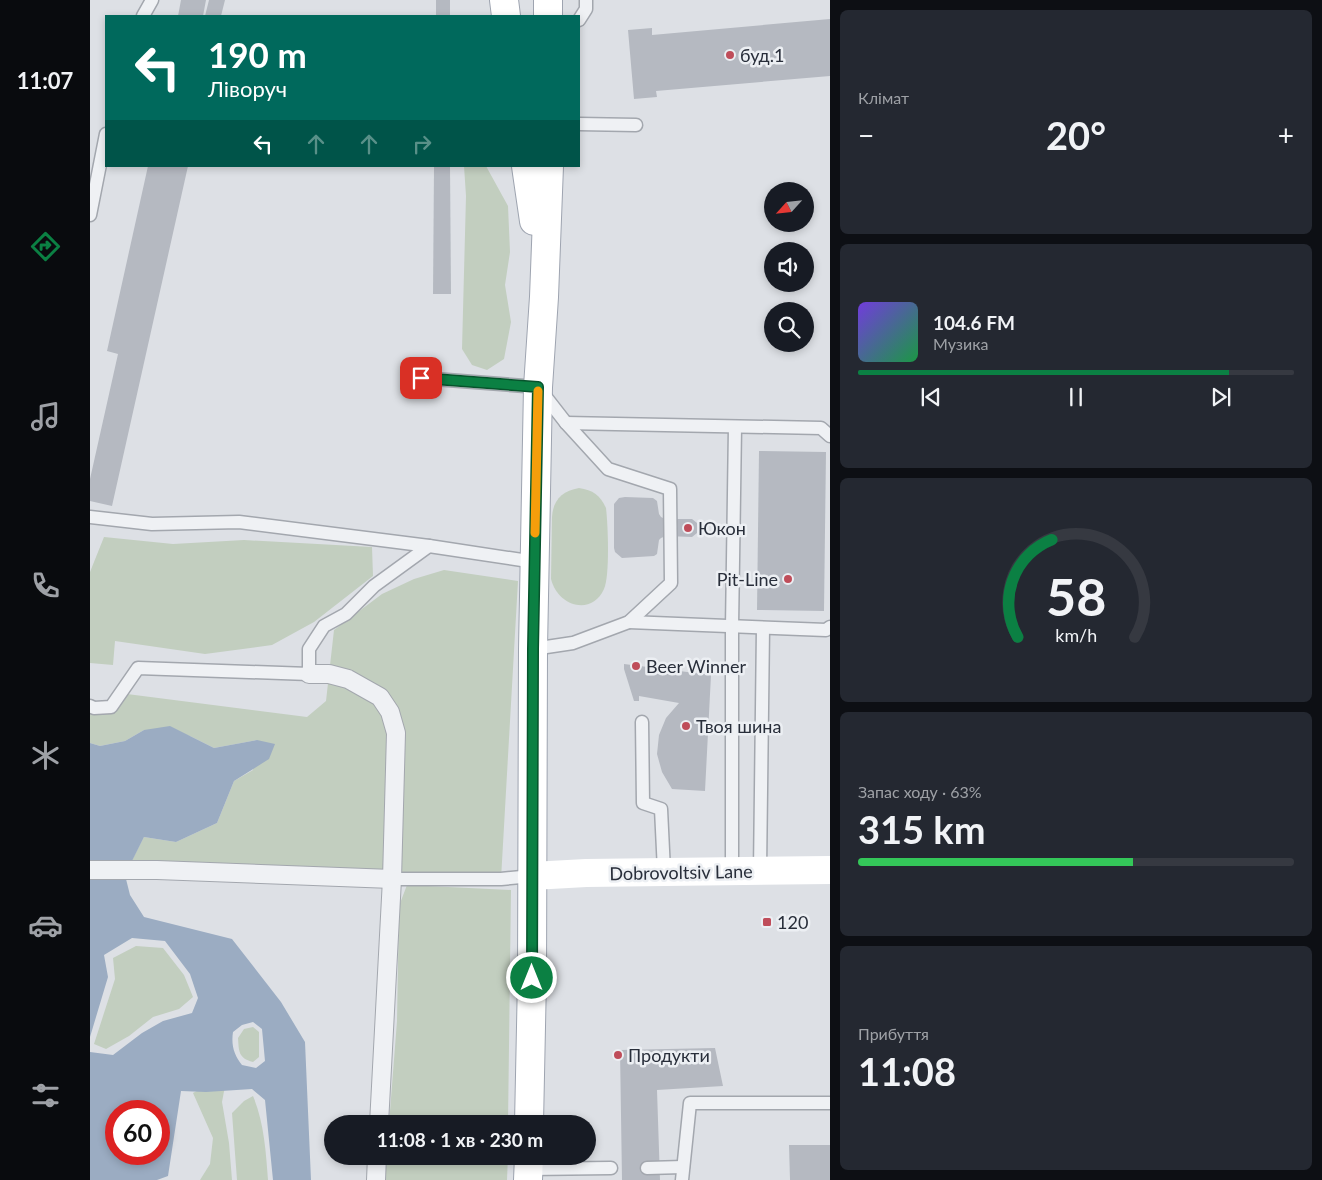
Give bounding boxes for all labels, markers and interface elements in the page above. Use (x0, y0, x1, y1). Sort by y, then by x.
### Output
text: 190 m (208, 33, 307, 75)
icon: left (125, 35, 190, 100)
place label: буд.1 (740, 44, 784, 66)
marker: буд.1 (724, 49, 736, 61)
text: 11:07 (17, 67, 73, 94)
text: Ліворуч (208, 75, 287, 102)
text: Клімат (858, 88, 909, 107)
text: 20° (1046, 112, 1106, 158)
text: − (858, 118, 874, 152)
text: + (1278, 118, 1294, 152)
icon: left (249, 130, 277, 158)
icon: ahead (302, 130, 330, 158)
icon: ahead (355, 130, 383, 158)
icon: right (408, 130, 436, 158)
north arrow (764, 182, 814, 232)
map controls (764, 182, 814, 352)
icon: directions (28, 229, 63, 264)
button: sound (764, 242, 814, 292)
button: search (764, 302, 814, 352)
text: 104.6 FM (933, 311, 1015, 334)
text: Музика (933, 334, 989, 353)
pin (400, 357, 442, 399)
icon: arrive (407, 364, 435, 392)
icon: previous (917, 383, 945, 411)
icon: pause (1062, 383, 1090, 411)
icon: next (1207, 383, 1235, 411)
icon: music (28, 399, 63, 434)
place label: Юкон (698, 517, 746, 539)
marker: Юкон (682, 522, 694, 534)
text: 58 (1046, 565, 1106, 627)
icon: phone (28, 568, 63, 603)
place label: Pit-Line (717, 568, 778, 590)
marker: Pit-Line (782, 573, 794, 585)
text: km/h (1055, 624, 1097, 646)
place label: Beer Winner (646, 655, 747, 677)
marker: Beer Winner (630, 660, 642, 672)
place label: Твоя шина (696, 715, 781, 737)
marker: Твоя шина (680, 720, 692, 732)
icon: climate (28, 738, 63, 773)
text: Запас ходу · 63% (858, 782, 982, 801)
text: 315 km (858, 806, 986, 852)
street label: Dobrovoltsiv Lane (609, 860, 753, 884)
icon: car (28, 908, 63, 943)
place label: 120 (777, 911, 808, 933)
marker: 120 (761, 916, 773, 928)
position arrow (505, 951, 557, 1003)
text: Прибуття (858, 1024, 929, 1043)
place label: Продукти (628, 1044, 710, 1066)
text: 11:08 (858, 1048, 956, 1094)
marker: Продукти (612, 1049, 624, 1061)
icon: filters (28, 1078, 63, 1113)
speed limit sign: 60 (105, 1100, 170, 1165)
text: 11:08 · 1 хв · 230 m (377, 1128, 543, 1151)

